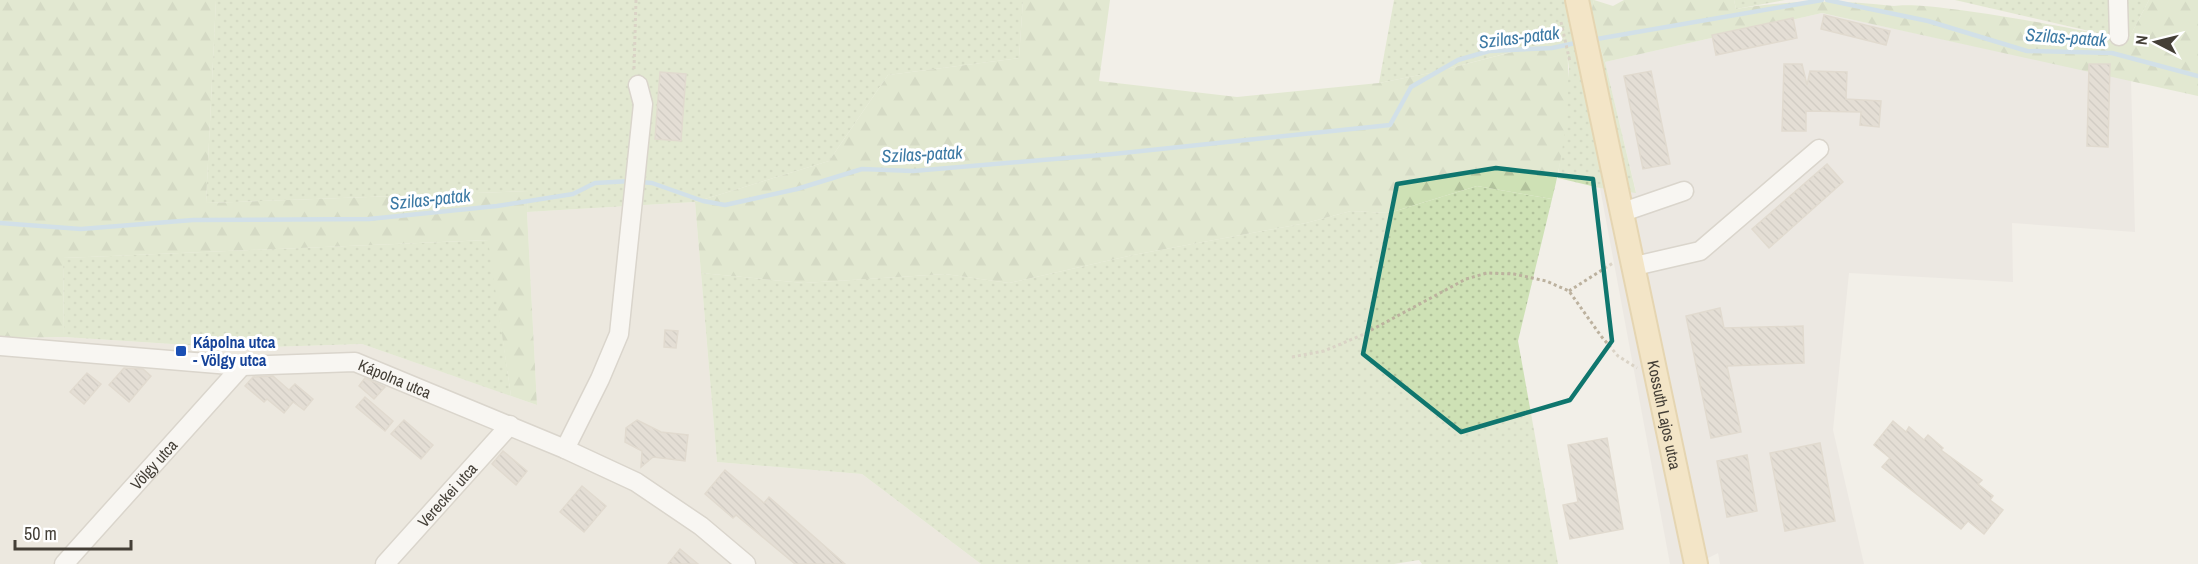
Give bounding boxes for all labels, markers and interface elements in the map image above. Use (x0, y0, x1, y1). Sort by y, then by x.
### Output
north arrow (2126, 12, 2186, 72)
water label: Szilas-patak (1477, 20, 1561, 54)
water label: Szilas-patak (2025, 22, 2108, 52)
text: N (2130, 34, 2153, 46)
water label: Szilas-patak (881, 139, 964, 169)
water label: Szilas-patak (388, 182, 472, 216)
place label: Kápolna utca - Völgy utca (193, 331, 276, 371)
marker: Kápolna utca - Völgy utca (174, 344, 188, 358)
street label: Kápolna utca (355, 354, 435, 404)
street label: Kossuth Lajos utca (1642, 358, 1687, 472)
street label: Völgy utca (125, 434, 182, 494)
street label: Vereckei utca (412, 457, 482, 532)
scale bar (15, 513, 130, 551)
text: 50 m (24, 521, 57, 546)

